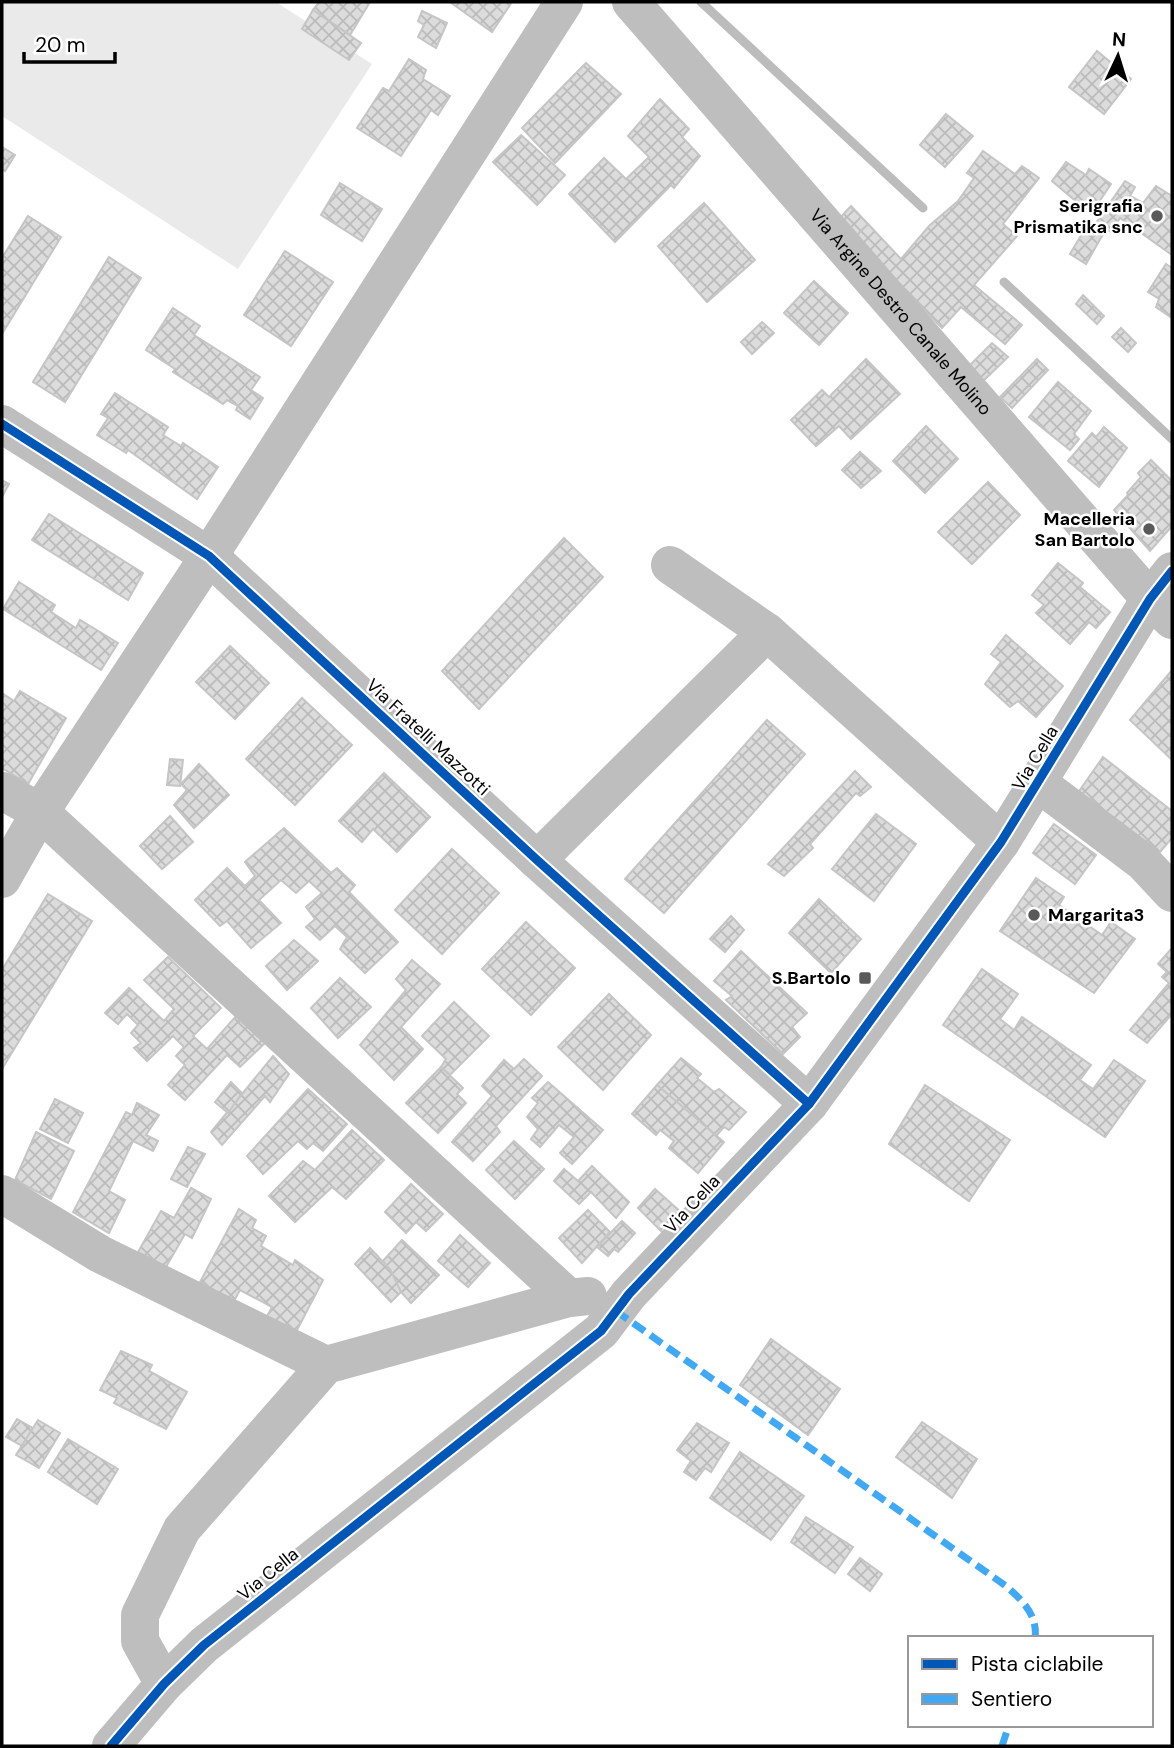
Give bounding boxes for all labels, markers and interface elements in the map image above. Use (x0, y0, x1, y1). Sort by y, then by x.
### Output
scale bar (24, 21, 116, 65)
north arrow (1083, 21, 1153, 91)
text: N (1111, 27, 1127, 52)
text: 20 m (35, 31, 86, 59)
place label: Serigrafia Prismatika snc (1014, 194, 1143, 239)
street label: Via Argine Destro Canale Molino (804, 204, 997, 421)
marker: Serigrafia Prismatika snc (1149, 208, 1165, 224)
place label: Macelleria San Bartolo (1035, 507, 1135, 552)
marker: Macelleria San Bartolo (1141, 521, 1157, 537)
street label: Via Fratelli Mazzotti (361, 673, 495, 801)
street label: Via Cella (1006, 721, 1064, 795)
place label: Margarita3 (1048, 903, 1144, 927)
marker: Margarita3 (1026, 907, 1042, 923)
place label: S.Bartolo (772, 966, 851, 990)
marker: S.Bartolo (857, 970, 873, 986)
street label: Via Cella (659, 1170, 725, 1238)
street label: Via Cella (233, 1542, 303, 1606)
legend (908, 1636, 1153, 1727)
text: Pista ciclabile (971, 1650, 1104, 1678)
text: Sentiero (971, 1685, 1052, 1713)

